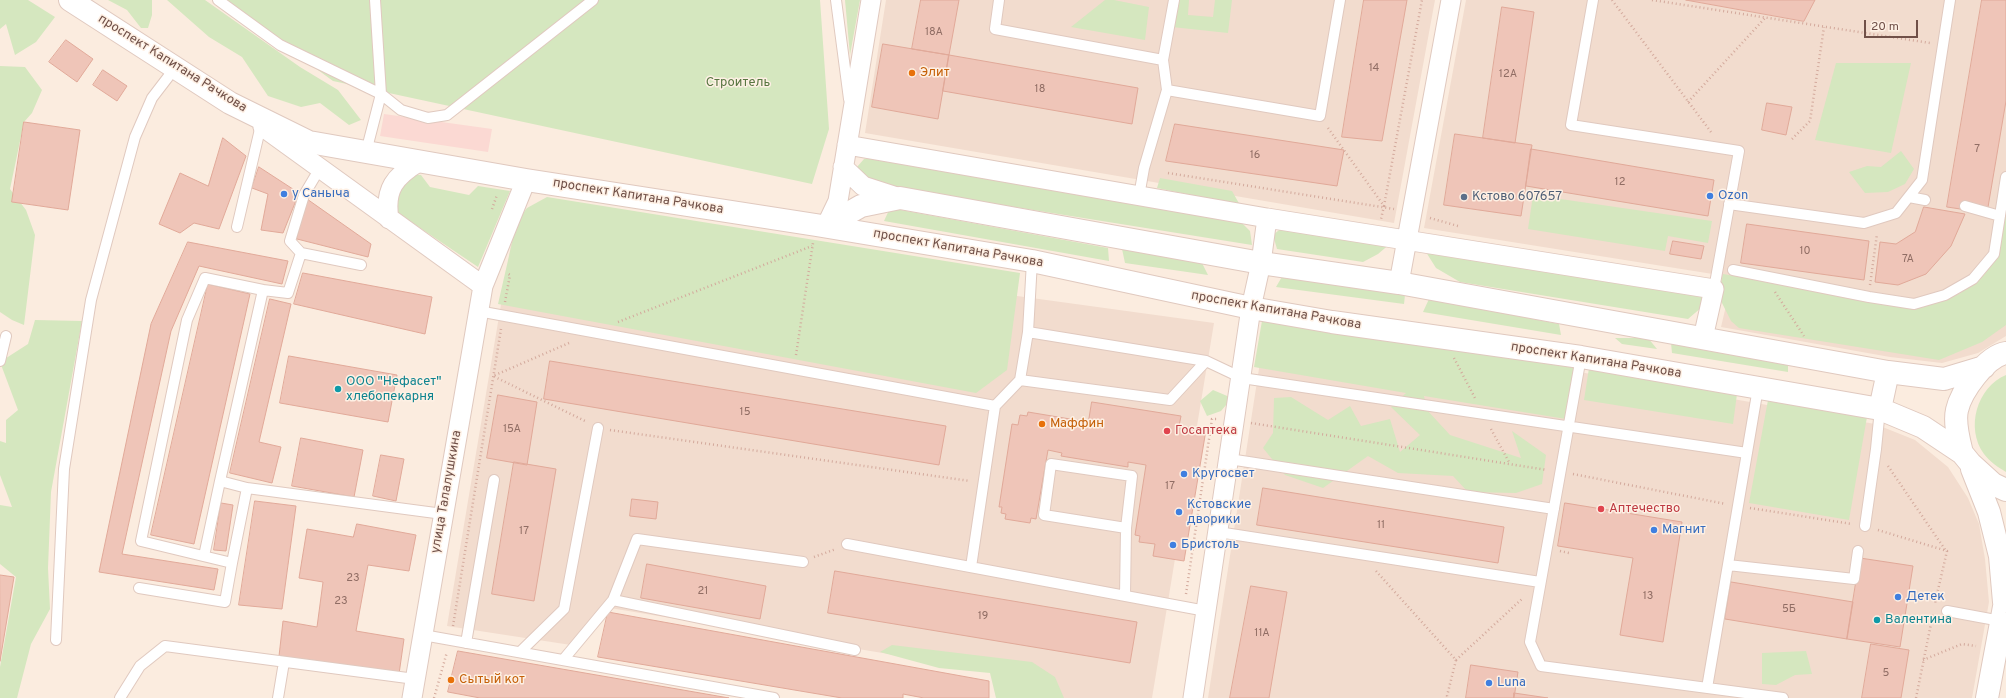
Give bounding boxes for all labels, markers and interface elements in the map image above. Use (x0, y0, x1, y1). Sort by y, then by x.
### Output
street label: проспект Капитана Рачкова (95, 12, 249, 116)
scale bar (1866, 12, 1920, 38)
text: 20 m (1871, 19, 1899, 35)
house number: 18А (925, 26, 943, 40)
house number: 14 (1369, 62, 1379, 76)
place label: Элит (920, 65, 950, 81)
marker: Элит (907, 68, 917, 78)
house number: 12А (1499, 68, 1517, 82)
park label: Строитель (706, 75, 770, 91)
house number: 18 (1035, 83, 1045, 97)
house number: 7 (1974, 143, 1980, 157)
house number: 16 (1250, 149, 1260, 163)
street label: проспект Капитана Рачкова (552, 176, 724, 218)
house number: 12 (1615, 176, 1625, 190)
place label: у Саныча (292, 186, 349, 202)
place label: Ozon (1718, 188, 1748, 204)
marker: у Саныча (279, 189, 289, 199)
place label: Кстово 607657 (1472, 189, 1562, 205)
marker: Ozon (1705, 191, 1715, 201)
marker: Кстово 607657 (1459, 192, 1469, 202)
street label: проспект Капитана Рачкова (872, 226, 1044, 272)
house number: 10 (1799, 245, 1811, 259)
house number: 7А (1902, 253, 1914, 267)
street label: проспект Капитана Рачкова (1190, 288, 1362, 334)
street label: проспект Капитана Рачкова (1510, 340, 1682, 382)
place label: ООО "Нефасет" хлебопекарня (346, 374, 441, 405)
marker: ООО "Нефасет" хлебопекарня (333, 384, 343, 394)
house number: 15 (740, 406, 750, 420)
place label: Маффин (1050, 416, 1104, 432)
marker: Маффин (1037, 419, 1047, 429)
house number: 15А (503, 423, 521, 437)
place label: Госаптека (1175, 423, 1237, 439)
marker: Госаптека (1162, 426, 1172, 436)
street label: улица Талалушкина (429, 429, 465, 555)
place label: Кругосвет (1192, 466, 1255, 482)
marker: Кругосвет (1179, 469, 1189, 479)
house number: 17 (1165, 480, 1175, 494)
place label: Кстовские дворики (1187, 497, 1251, 528)
place label: Аптечество (1609, 501, 1680, 517)
marker: Аптечество (1596, 504, 1606, 514)
marker: Кстовские дворики (1174, 507, 1184, 517)
house number: 11 (1377, 519, 1385, 533)
place label: Магнит (1662, 522, 1706, 538)
house number: 17 (519, 525, 529, 539)
marker: Магнит (1649, 525, 1659, 535)
place label: Бристоль (1181, 537, 1239, 553)
marker: Бристоль (1168, 540, 1178, 550)
house number: 23 (346, 572, 360, 586)
house number: 21 (698, 585, 708, 599)
place label: Детек (1906, 589, 1945, 605)
house number: 13 (1643, 590, 1653, 604)
marker: Детек (1893, 592, 1903, 602)
house number: 23 (334, 595, 348, 609)
house number: 5Б (1782, 603, 1796, 617)
house number: 19 (978, 610, 988, 624)
place label: Валентина (1885, 612, 1952, 628)
marker: Валентина (1872, 615, 1882, 625)
house number: 11А (1254, 627, 1270, 641)
house number: 5 (1883, 667, 1889, 681)
place label: Сытый кот (459, 672, 525, 688)
marker: Сытый кот (446, 675, 456, 685)
place label: Luna (1497, 675, 1526, 691)
marker: Luna (1484, 678, 1494, 688)

